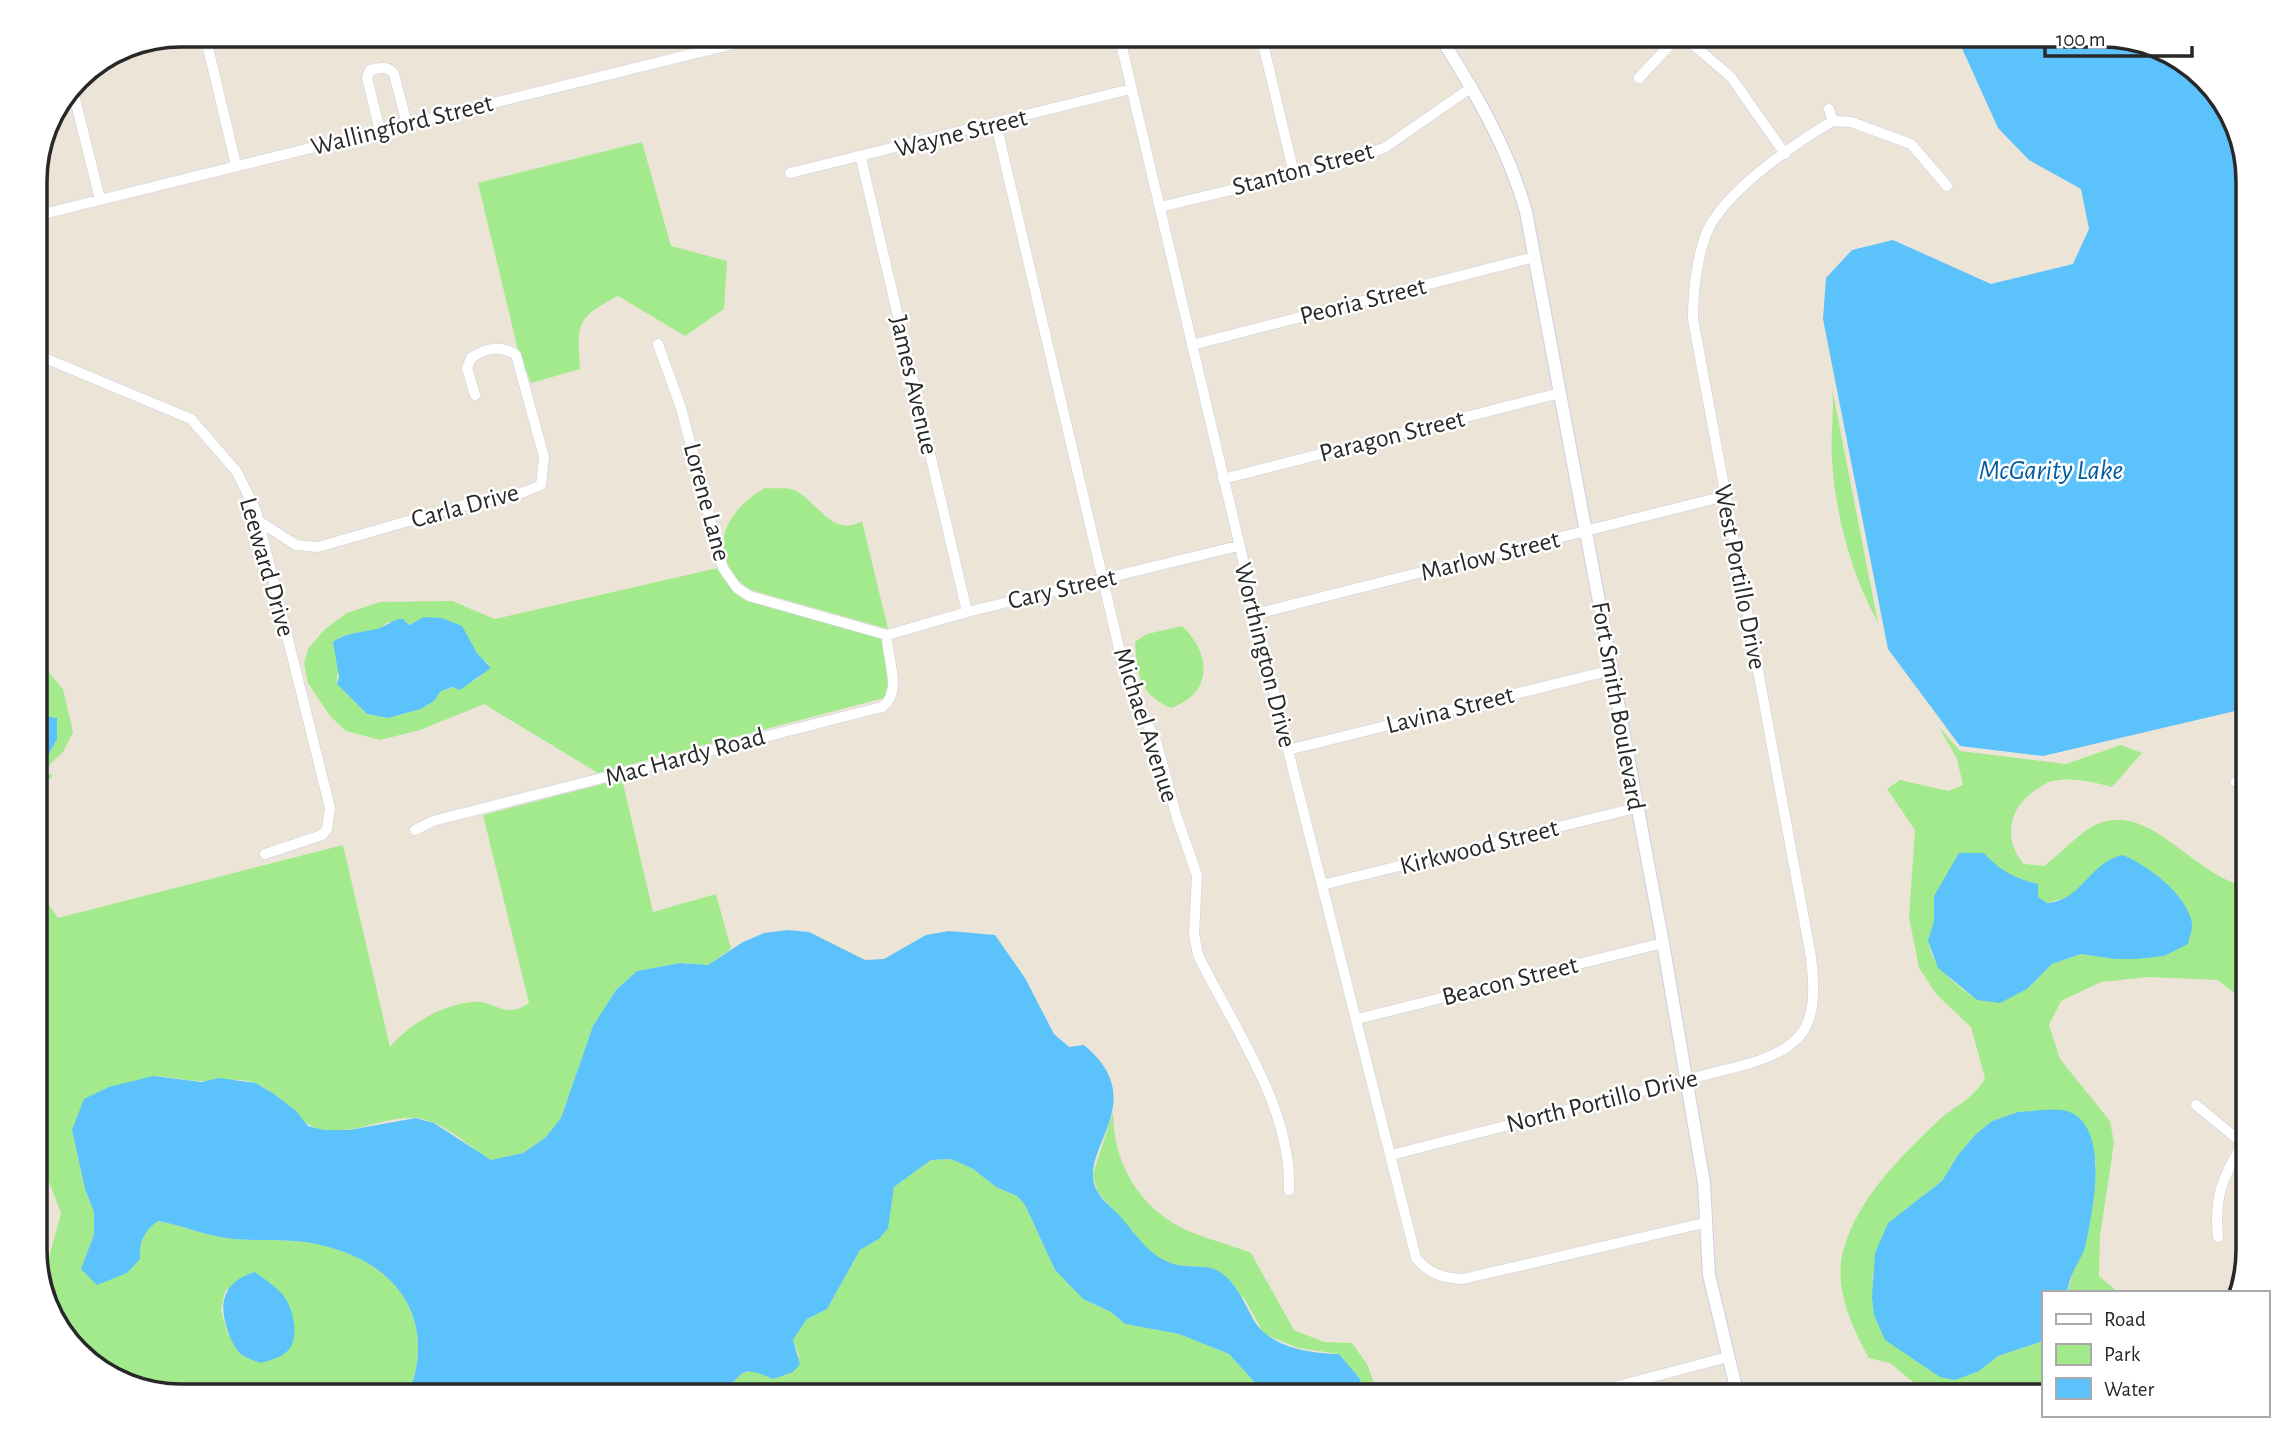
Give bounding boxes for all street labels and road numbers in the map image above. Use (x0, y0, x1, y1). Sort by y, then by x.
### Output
street label: Wallingford Street (308, 90, 496, 160)
street label: Wayne Street (892, 104, 1030, 162)
street label: Stanton Street (1230, 138, 1376, 200)
street label: Peoria Street (1297, 273, 1429, 329)
street label: James Avenue (885, 313, 943, 457)
street label: Paragon Street (1317, 405, 1467, 467)
street label: Lorene Lane (679, 440, 735, 564)
street label: Carla Drive (408, 479, 522, 533)
street label: West Portillo Drive (1709, 482, 1771, 672)
street label: Leeward Drive (235, 494, 299, 640)
street label: Marlow Street (1418, 526, 1562, 586)
street label: Worthington Drive (1229, 560, 1301, 750)
street label: Cary Street (1005, 564, 1119, 614)
street label: Fort Smith Boulevard (1587, 600, 1649, 812)
street label: Michael Avenue (1109, 645, 1183, 805)
street label: Lavina Street (1383, 682, 1517, 738)
street label: Mac Hardy Road (602, 723, 768, 791)
street label: Kirkwood Street (1397, 815, 1561, 879)
street label: Beacon Street (1439, 952, 1581, 1010)
street label: North Portillo Drive (1504, 1065, 1700, 1137)

